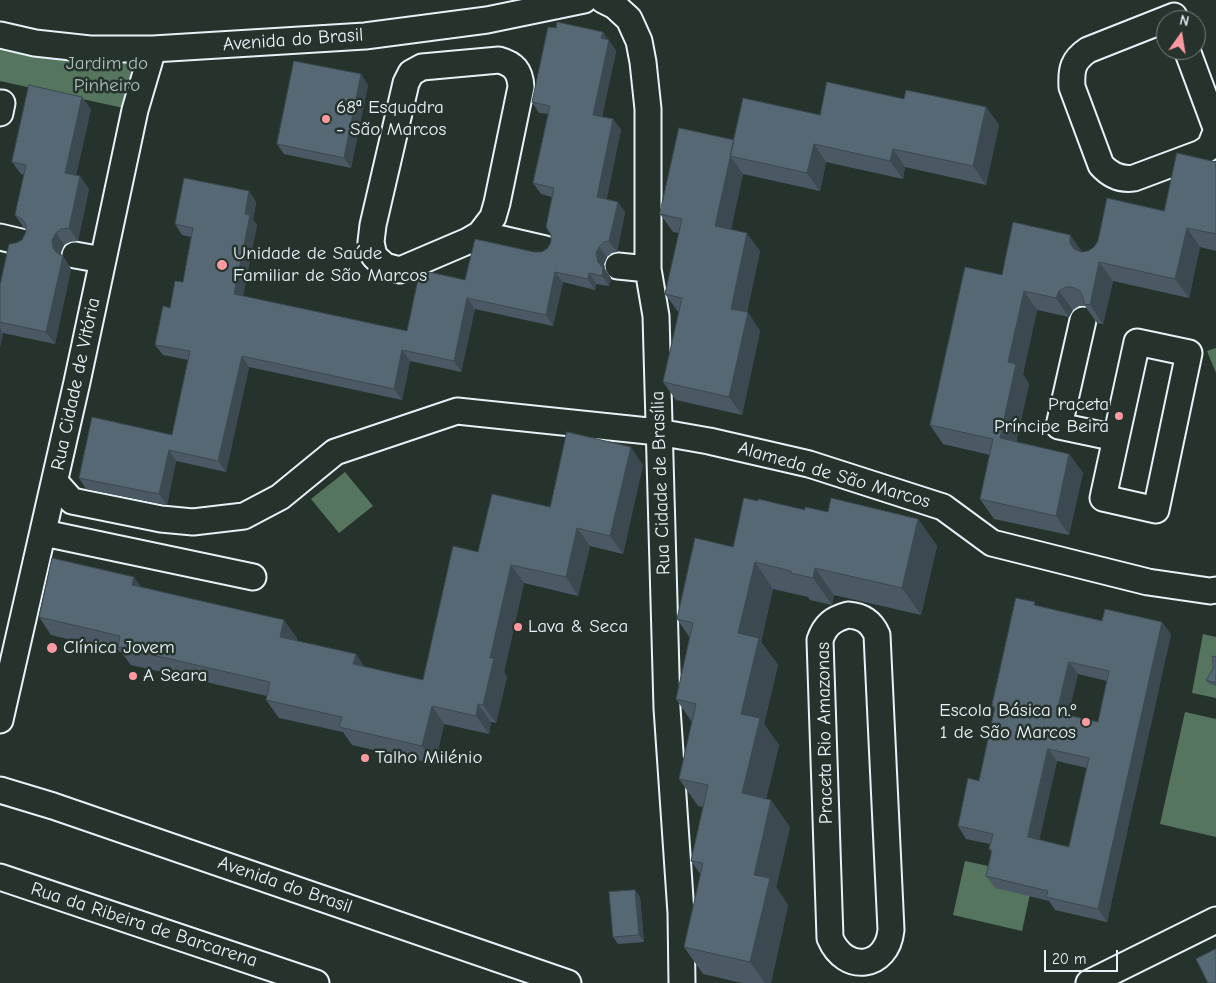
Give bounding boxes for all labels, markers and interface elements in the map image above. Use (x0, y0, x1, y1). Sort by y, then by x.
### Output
north arrow (1156, 10, 1206, 60)
text: N (1178, 12, 1191, 30)
street label: Avenida do Brasil (222, 24, 364, 56)
park label: Jardim do Pinheiro (66, 53, 148, 97)
place label: 68ª Esquadra - São Marcos (336, 97, 446, 141)
marker: 68ª Esquadra - São Marcos (320, 113, 332, 125)
place label: Unidade de Saúde Familiar de São Marcos (233, 243, 427, 287)
marker: Unidade de Saúde Familiar de São Marcos (215, 258, 229, 272)
street label: Rua Cidade de Vitória (47, 296, 105, 472)
street label: Rua Cidade de Brasília (646, 391, 676, 575)
place label: Praceta Príncipe Beira (994, 394, 1109, 438)
marker: Praceta Príncipe Beira (1113, 410, 1125, 422)
street label: Alameda de São Marcos (735, 437, 933, 513)
place label: Lava & Seca (528, 616, 628, 638)
marker: Lava & Seca (512, 621, 524, 633)
place label: Clínica Jovem (63, 637, 175, 659)
marker: Clínica Jovem (45, 641, 59, 655)
street label: Praceta Rio Amazonas (812, 642, 838, 824)
place label: A Seara (143, 665, 207, 687)
marker: A Seara (127, 670, 139, 682)
place label: Escola Básica n.º 1 de São Marcos (939, 700, 1076, 744)
marker: Escola Básica n.º 1 de São Marcos (1080, 716, 1092, 728)
place label: Talho Milénio (375, 747, 482, 769)
marker: Talho Milénio (359, 752, 371, 764)
street label: Avenida do Brasil (215, 851, 355, 919)
street label: Rua da Ribeira de Barcarena (28, 878, 260, 972)
scale bar (1046, 940, 1120, 972)
text: 20 m (1052, 950, 1086, 968)

